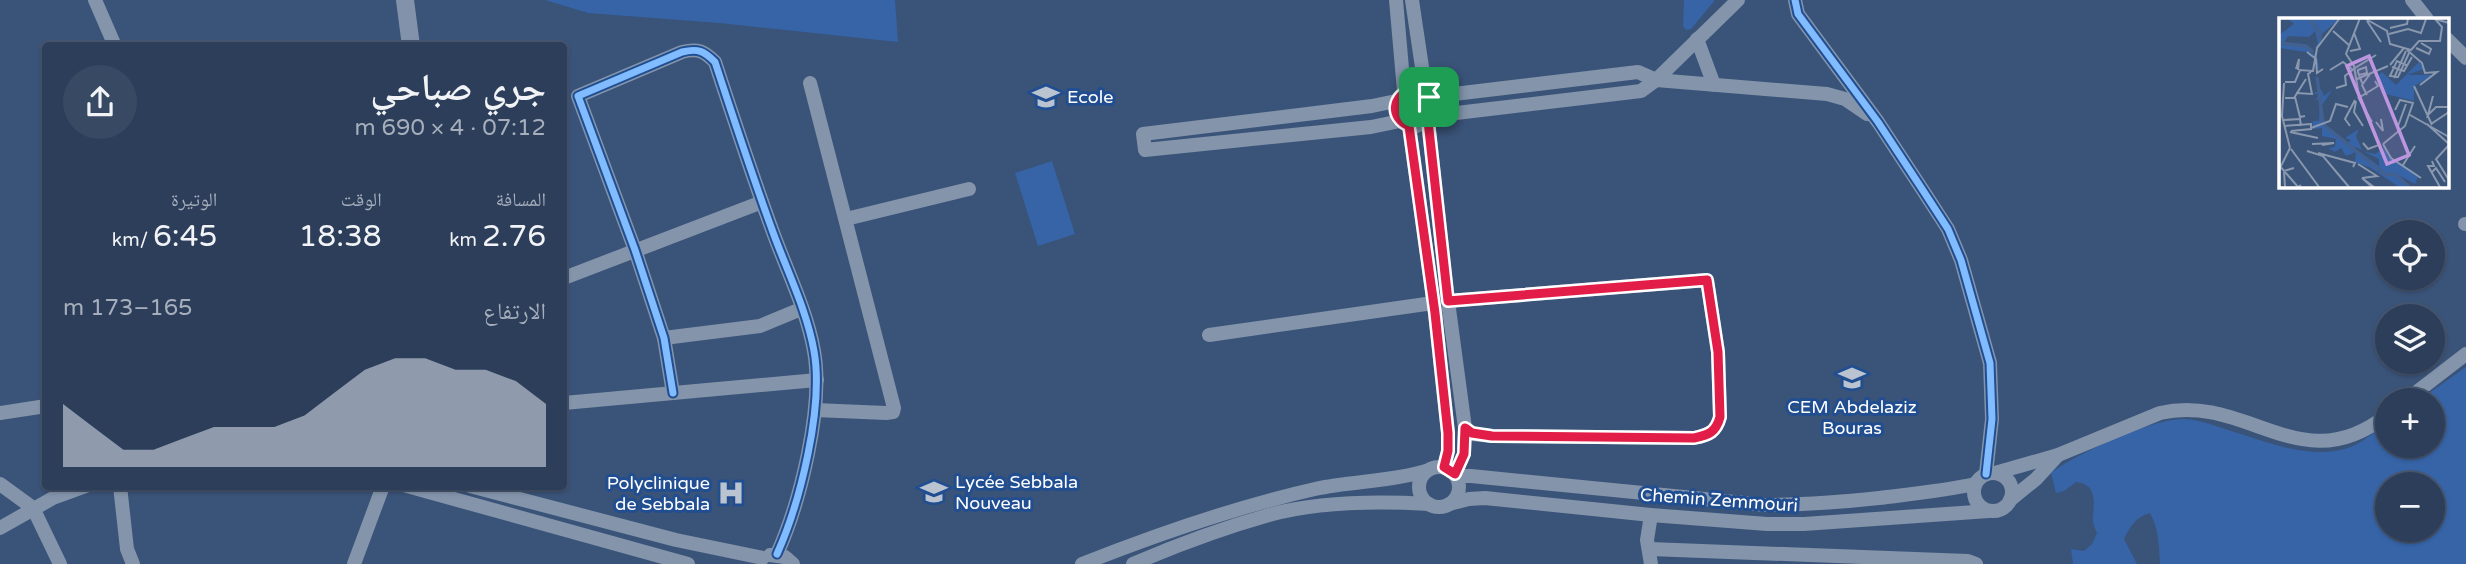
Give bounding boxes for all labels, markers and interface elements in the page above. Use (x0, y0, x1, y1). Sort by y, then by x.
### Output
inset map (2279, 18, 2448, 187)
button: share (63, 65, 137, 139)
text: جري صباحي (370, 65, 546, 111)
pin (1399, 67, 1459, 127)
icon: arrive (1410, 78, 1448, 116)
school or university icon: Ecole (1031, 82, 1061, 112)
place label: Ecole (1067, 86, 1113, 108)
text: 07:12 · 4 × 690 m (354, 114, 546, 142)
text: الوتيرة (171, 189, 217, 211)
text: الوقت (341, 189, 382, 211)
text: المسافة (496, 189, 546, 211)
text: 6:45 (153, 218, 217, 255)
text: 18:38 (299, 218, 382, 255)
text: 2.76 (482, 218, 546, 255)
map controls (2375, 220, 2445, 542)
button: locate (2375, 220, 2445, 290)
text: /km (112, 229, 153, 251)
text: km (449, 229, 482, 251)
text: 165–173 m (63, 294, 193, 322)
text: الارتفاع (483, 298, 546, 326)
button: layers (2375, 304, 2445, 374)
school or university icon: CEM Abdelaziz Bouras (1837, 363, 1867, 393)
button: + (2375, 388, 2445, 458)
place label: CEM Abdelaziz Bouras (1787, 396, 1917, 439)
place label: Lycée Sebbala Nouveau (955, 471, 1078, 514)
place label: Polyclinique de Sebbala (607, 472, 710, 515)
button: − (2375, 472, 2445, 542)
school or university icon: Lycée Sebbala Nouveau (919, 477, 949, 507)
hospital icon: Polyclinique de Sebbala (716, 478, 746, 508)
street label: Chemin Zemmouri (1639, 484, 1799, 516)

